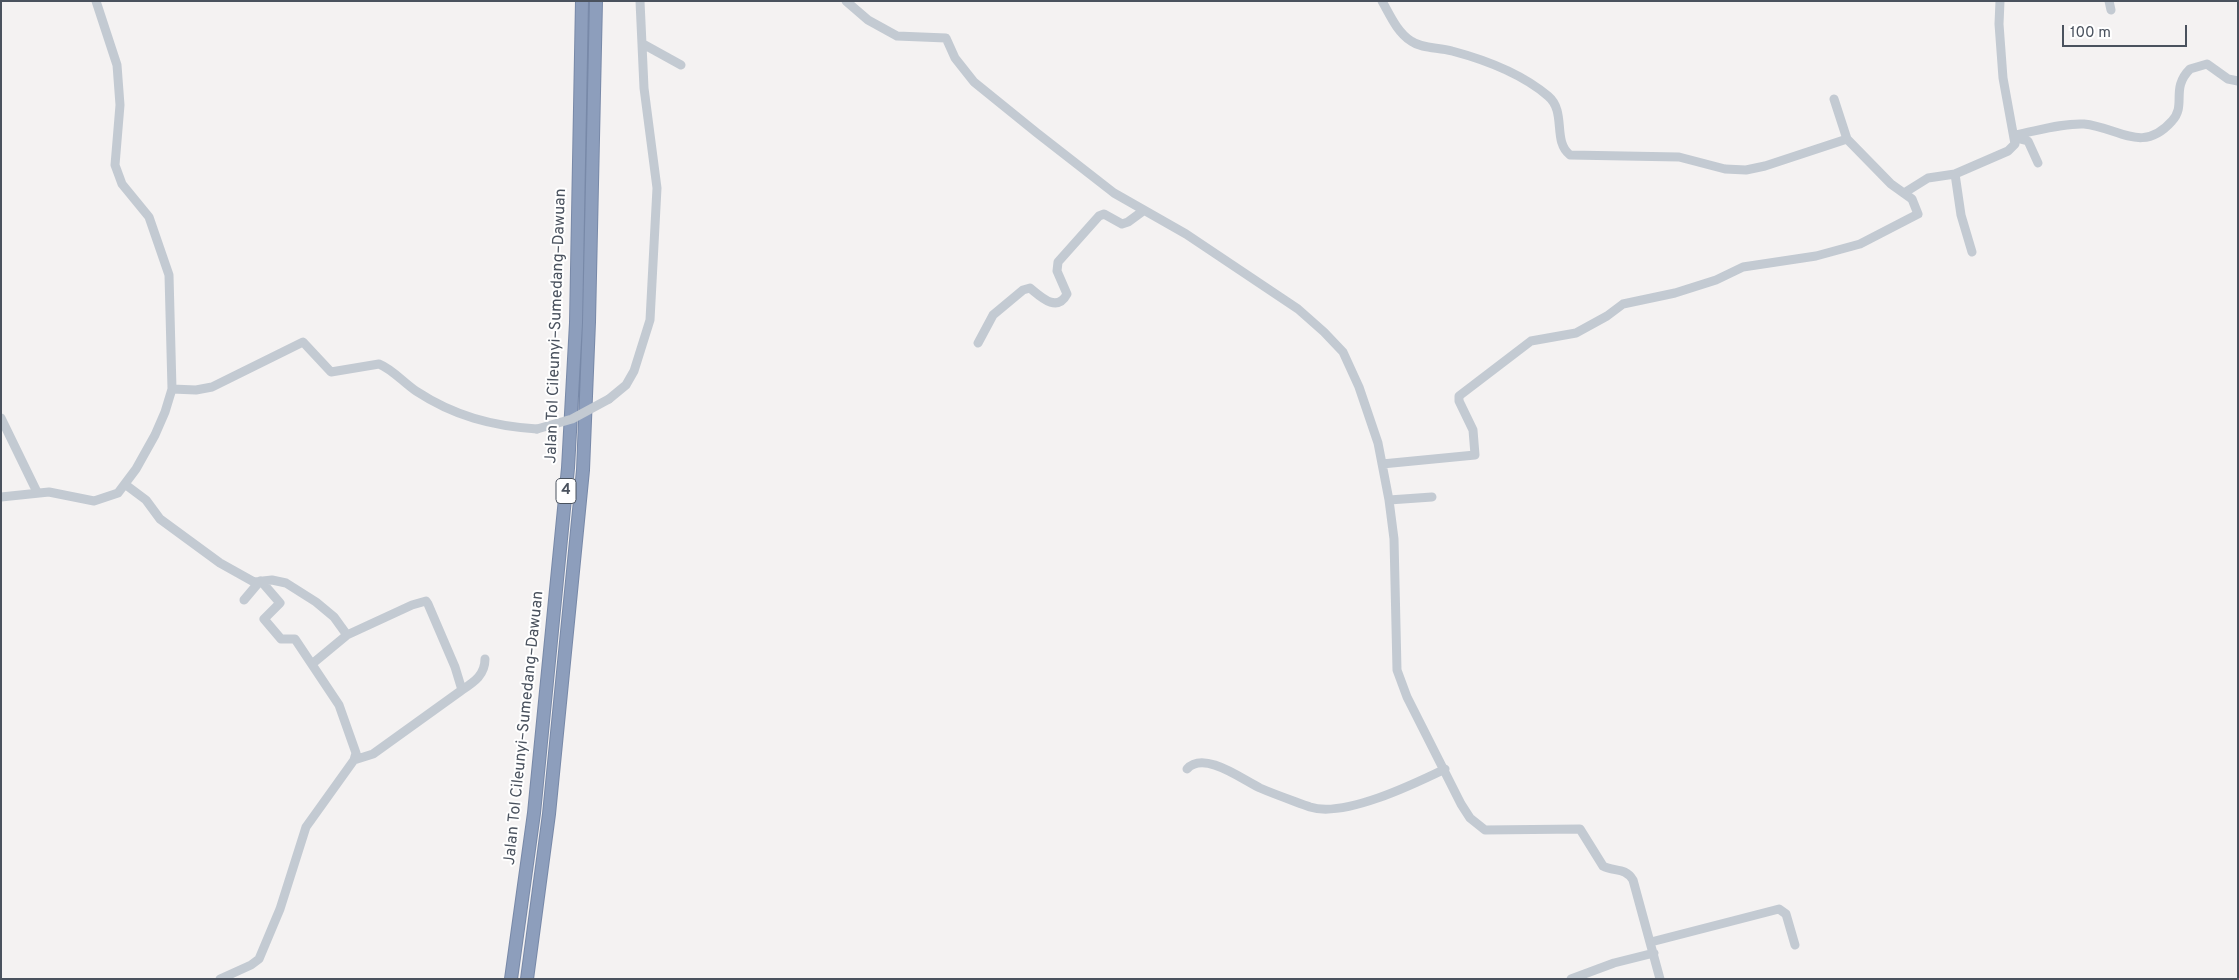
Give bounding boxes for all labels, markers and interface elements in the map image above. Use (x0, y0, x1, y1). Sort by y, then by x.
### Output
scale bar (2064, 15, 2189, 47)
text: 100 m (2070, 24, 2111, 43)
street label: Jalan Tol Cileunyi–Sumedang–Dawuan (543, 188, 571, 464)
road number: 4 (556, 478, 576, 504)
street label: Jalan Tol Cileunyi–Sumedang–Dawuan (501, 590, 549, 866)

